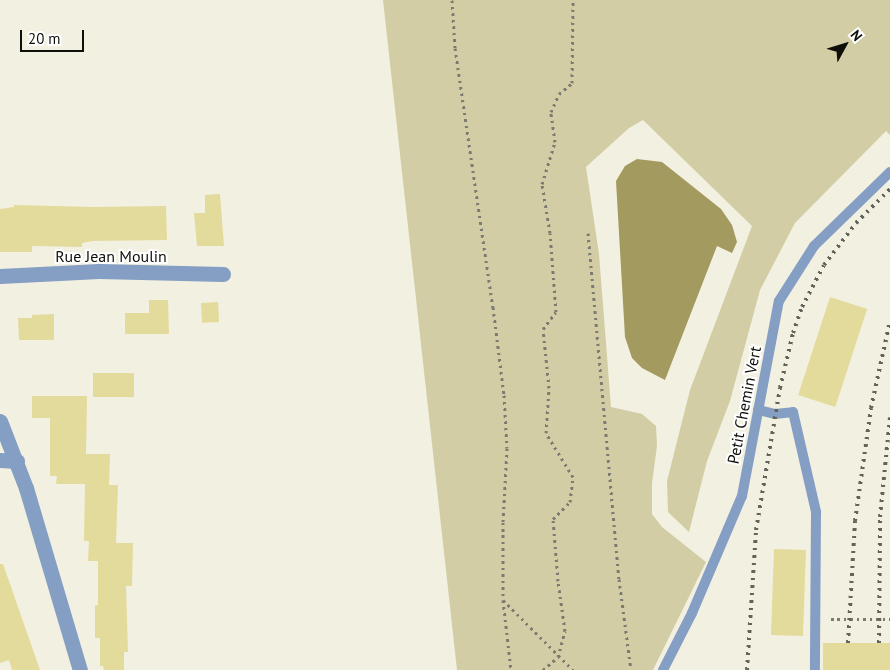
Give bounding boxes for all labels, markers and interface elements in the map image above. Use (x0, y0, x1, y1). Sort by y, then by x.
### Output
scale bar (22, 20, 86, 52)
north arrow (820, 20, 870, 70)
text: N (847, 26, 867, 45)
text: 20 m (28, 29, 61, 48)
street label: Rue Jean Moulin (55, 246, 167, 266)
street label: Petit Chemin Vert (723, 344, 765, 466)

